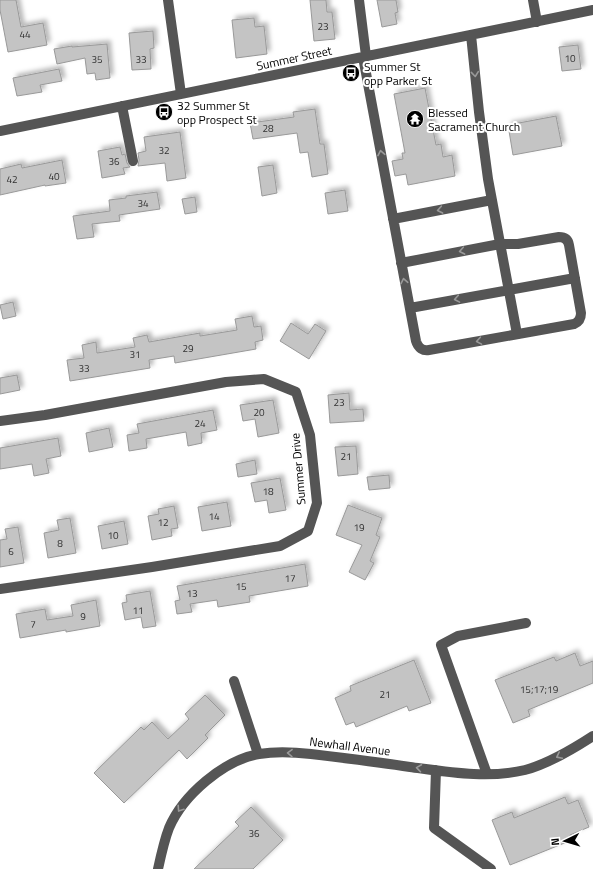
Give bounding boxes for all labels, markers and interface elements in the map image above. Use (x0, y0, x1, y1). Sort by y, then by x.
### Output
house number: 23 (317, 19, 329, 34)
house number: 44 (19, 27, 31, 42)
street label: Summer Street (254, 41, 334, 75)
house number: 10 (564, 51, 576, 66)
house number: 35 (91, 52, 103, 67)
house number: 33 (135, 52, 147, 67)
place label: Summer St opp Parker St (364, 57, 433, 90)
bus stop icon: Summer St opp Parker St (341, 63, 361, 83)
one-way arrow (471, 71, 480, 77)
place label: 32 Summer St opp Prospect St (177, 96, 258, 129)
bus stop icon: 32 Summer St opp Prospect St (154, 102, 174, 122)
place label: Blessed Sacrament Church (428, 103, 520, 136)
temple icon: Blessed Sacrament Church (405, 109, 425, 129)
house number: 28 (262, 121, 274, 136)
house number: 32 (158, 143, 170, 158)
one-way arrow (377, 150, 385, 156)
house number: 36 (108, 154, 120, 169)
house number: 40 (48, 169, 60, 184)
house number: 42 (6, 172, 18, 187)
house number: 34 (137, 196, 149, 211)
one-way arrow (437, 206, 443, 214)
one-way arrow (459, 247, 465, 255)
one-way arrow (401, 278, 409, 284)
one-way arrow (454, 295, 460, 303)
one-way arrow (476, 336, 482, 345)
house number: 29 (182, 341, 194, 356)
house number: 31 (129, 347, 141, 362)
house number: 33 (78, 361, 90, 376)
house number: 23 (333, 395, 345, 410)
house number: 20 (253, 405, 265, 420)
house number: 24 (194, 416, 206, 431)
street label: Summer Drive (285, 432, 311, 506)
house number: 21 (340, 449, 352, 464)
house number: 18 (262, 484, 274, 499)
house number: 14 (208, 509, 220, 524)
house number: 12 (157, 515, 169, 530)
house number: 19 (353, 520, 365, 535)
house number: 10 (107, 528, 119, 543)
house number: 8 (57, 536, 63, 551)
house number: 6 (8, 544, 14, 559)
house number: 17 (284, 571, 296, 586)
house number: 15 (235, 579, 247, 594)
house number: 13 (186, 586, 198, 601)
house number: 11 (132, 603, 144, 618)
house number: 9 (80, 609, 86, 624)
house number: 7 (30, 617, 36, 632)
house number: 15;17;19 (520, 682, 559, 697)
house number: 21 (379, 687, 391, 702)
street label: Newhall Avenue (308, 732, 392, 760)
one-way arrow (287, 748, 293, 757)
one-way arrow (556, 751, 563, 758)
one-way arrow (416, 764, 422, 773)
one-way arrow (177, 805, 184, 812)
north arrow (545, 821, 585, 861)
house number: 36 (248, 826, 260, 841)
text: N (547, 837, 563, 846)

